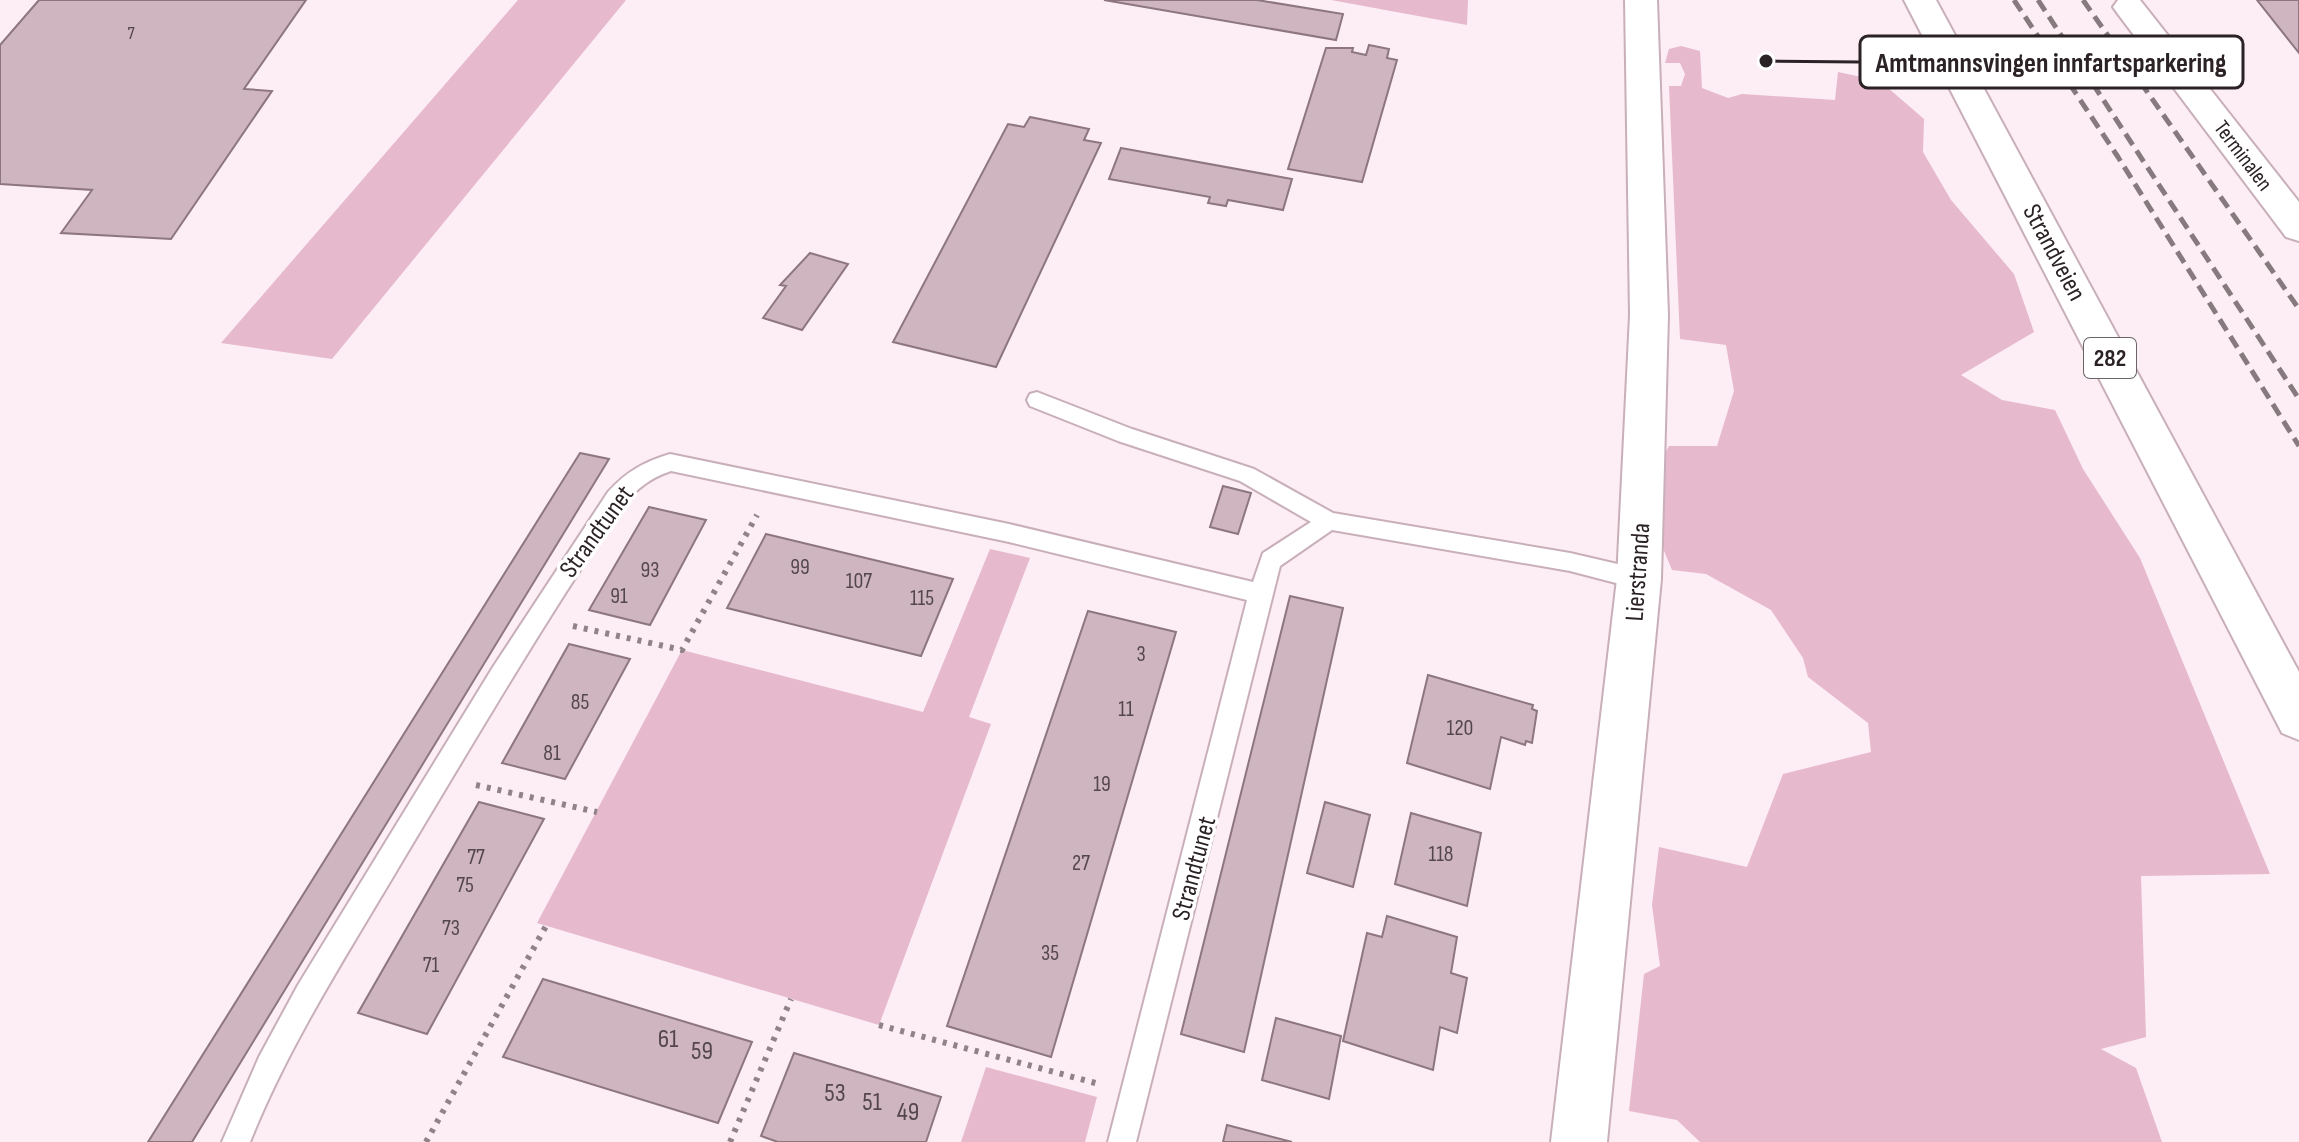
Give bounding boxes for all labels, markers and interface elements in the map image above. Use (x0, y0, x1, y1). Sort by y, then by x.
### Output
house number: 7 (127, 23, 135, 44)
callout: Amtmannsvingen innfartsparkering (1860, 36, 2243, 88)
text: Amtmannsvingen innfartsparkering (1874, 47, 2227, 80)
street label: Terminalen (2208, 115, 2278, 196)
street label: Strandveien (2015, 199, 2092, 306)
road number: 282 (2084, 338, 2136, 378)
street label: Strandtunet (553, 480, 641, 584)
street label: Lierstranda (1620, 522, 1657, 622)
house number: 99 (790, 554, 810, 581)
house number: 93 (641, 557, 659, 584)
house number: 107 (846, 568, 872, 595)
house number: 91 (610, 583, 628, 610)
house number: 115 (910, 585, 934, 612)
house number: 3 (1136, 641, 1146, 668)
house number: 85 (571, 689, 589, 716)
house number: 11 (1118, 696, 1134, 723)
house number: 120 (1447, 715, 1473, 742)
house number: 81 (543, 740, 561, 767)
house number: 19 (1093, 771, 1111, 798)
street label: Strandtunet (1166, 813, 1223, 924)
house number: 118 (1428, 841, 1454, 868)
house number: 77 (467, 844, 485, 871)
house number: 27 (1072, 850, 1090, 877)
house number: 75 (456, 872, 474, 899)
house number: 73 (442, 915, 460, 942)
house number: 35 (1041, 940, 1059, 967)
house number: 71 (423, 952, 440, 979)
house number: 61 (658, 1024, 678, 1055)
house number: 59 (691, 1036, 713, 1067)
house number: 53 (824, 1078, 846, 1109)
house number: 51 (862, 1087, 882, 1118)
house number: 49 (897, 1097, 919, 1128)

